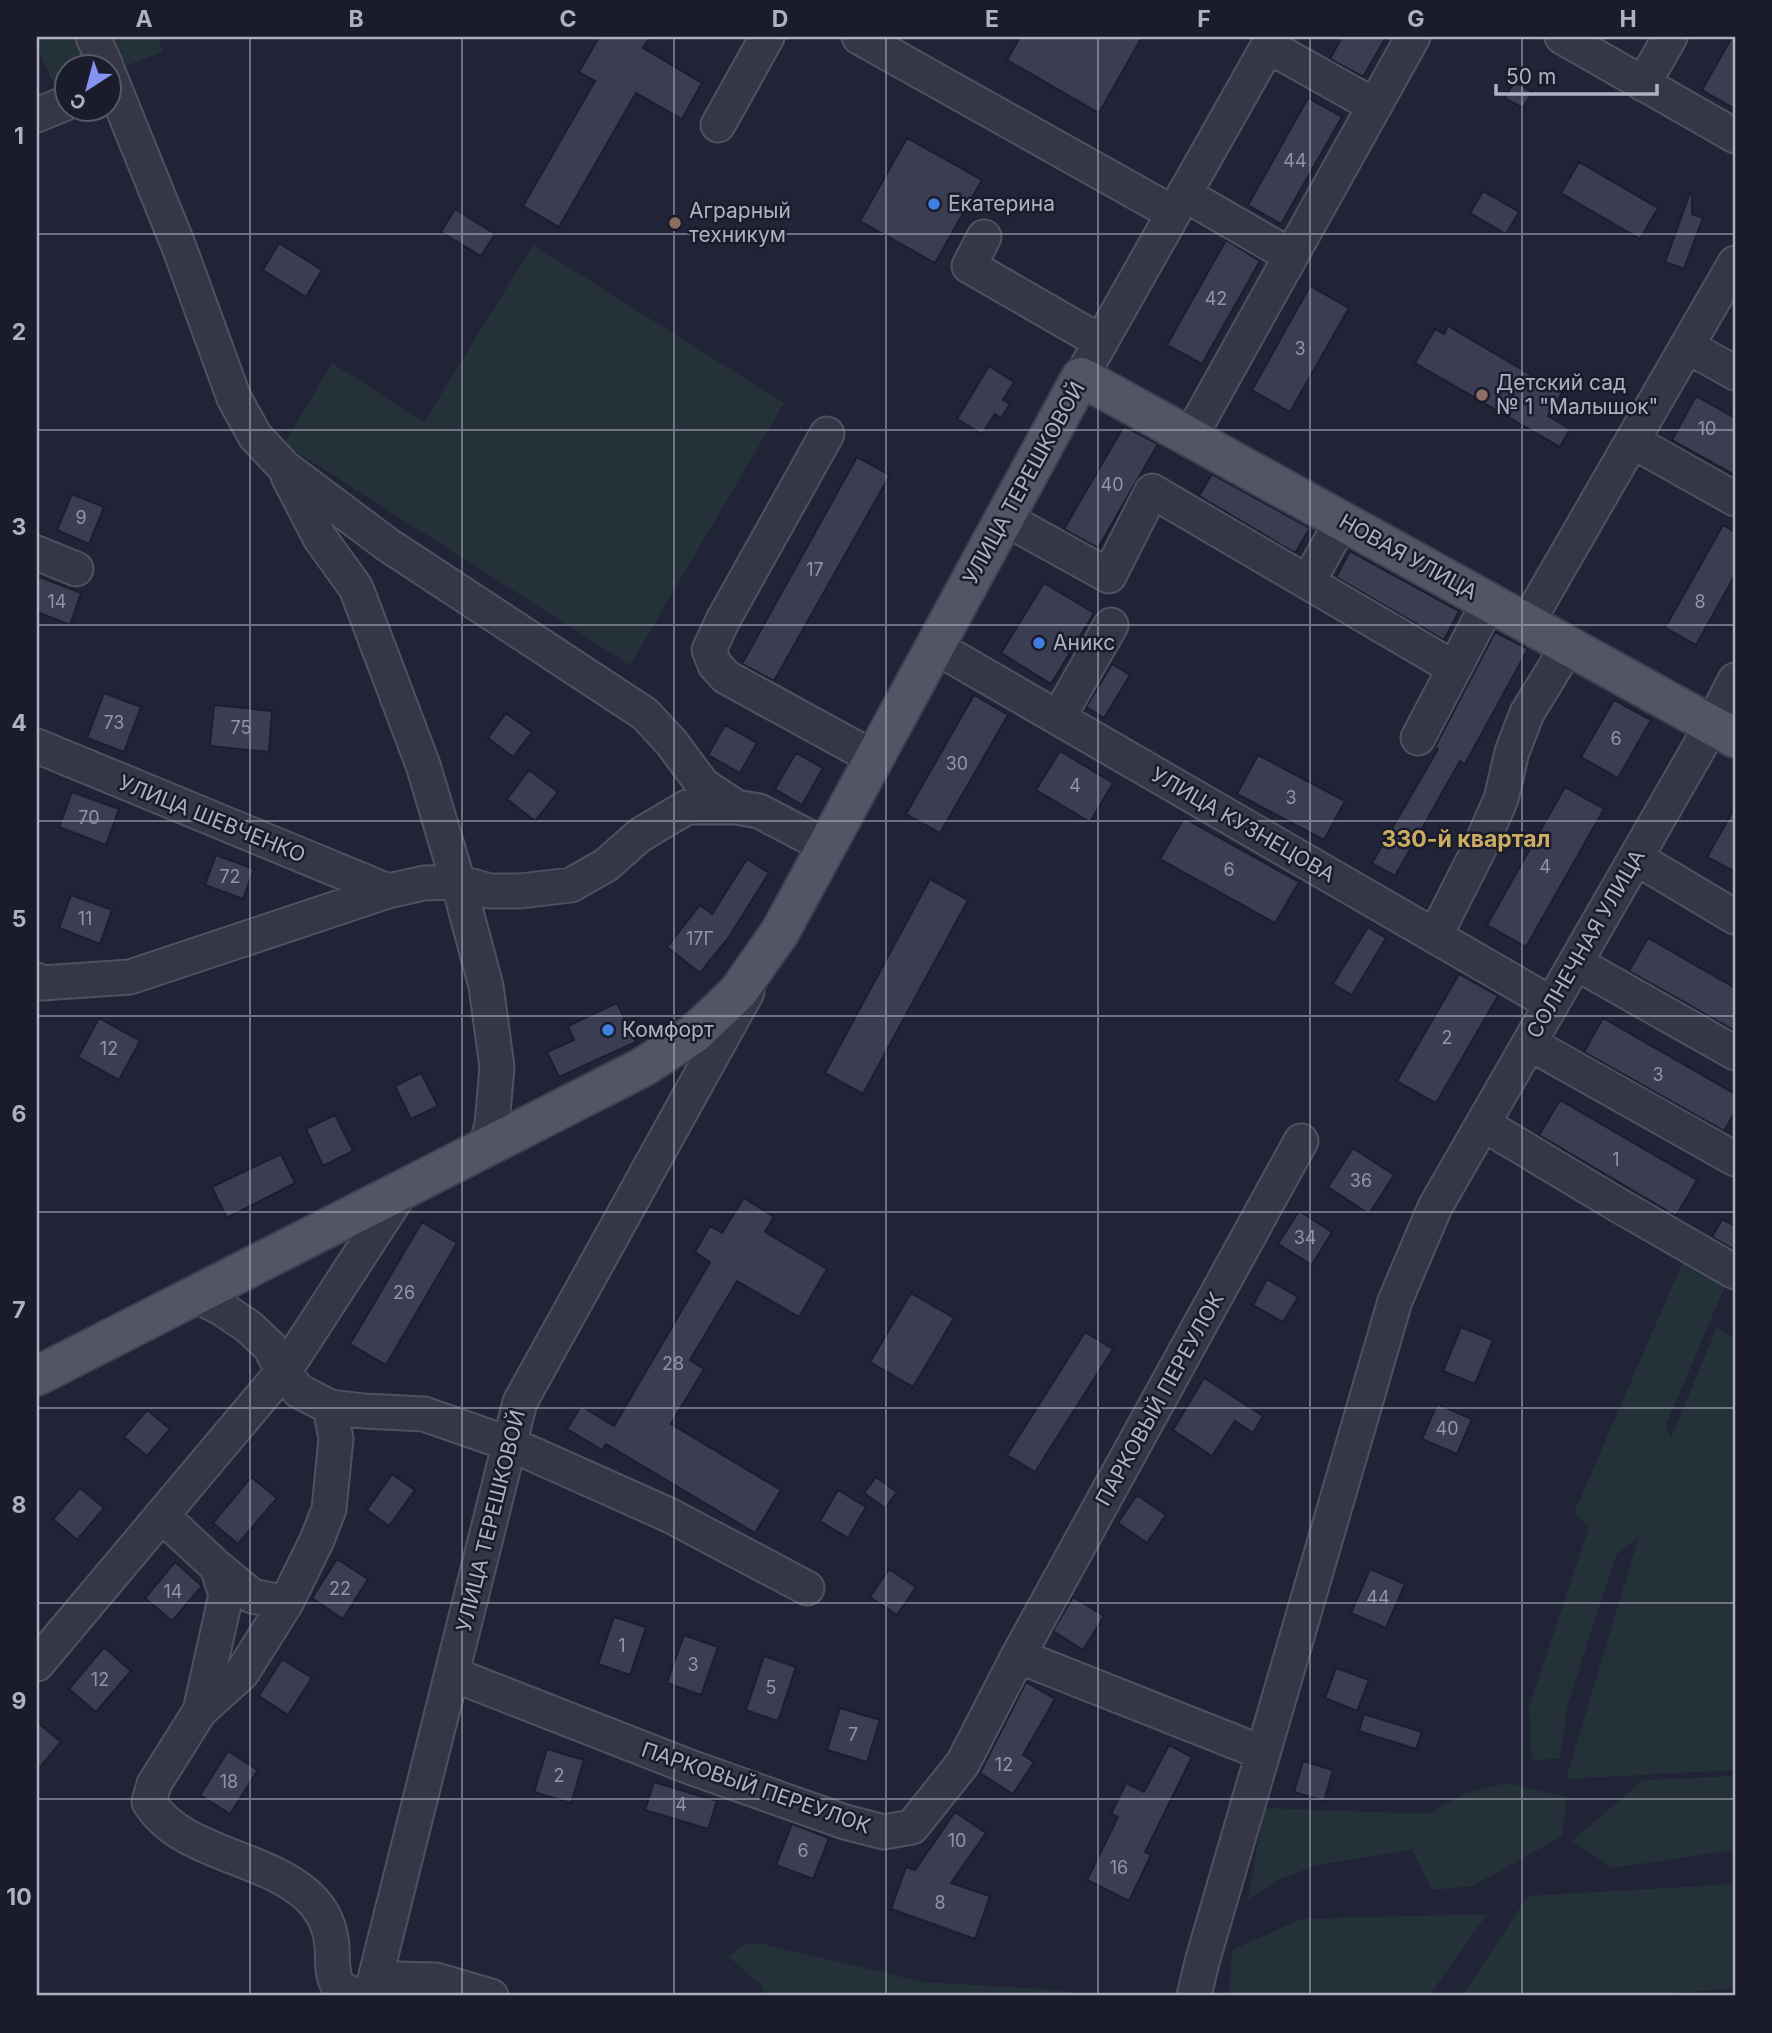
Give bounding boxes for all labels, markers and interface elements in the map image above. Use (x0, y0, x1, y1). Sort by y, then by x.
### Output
text: A (135, 5, 153, 33)
text: B (348, 5, 364, 33)
text: C (559, 5, 577, 33)
text: D (772, 5, 788, 33)
text: E (985, 5, 999, 33)
text: F (1197, 5, 1211, 33)
text: G (1407, 5, 1425, 33)
text: H (1619, 5, 1637, 33)
north arrow (52, 52, 122, 122)
scale bar (1496, 52, 1656, 96)
text: 50 m (1506, 64, 1556, 89)
text: С (66, 88, 91, 115)
text: 1 (14, 122, 24, 150)
house number: 44 (1283, 150, 1307, 171)
place label: Екатерина (948, 191, 1055, 216)
marker: Екатерина (926, 196, 942, 212)
place label: Аграрный техникум (689, 198, 791, 247)
marker: Аграрный техникум (667, 215, 683, 231)
house number: 42 (1205, 288, 1227, 309)
text: 2 (12, 318, 26, 346)
house number: 3 (1294, 338, 1306, 359)
place label: Детский сад № 1 "Малышок" (1496, 370, 1658, 419)
street label: УЛИЦА ТЕРЕШКОВОЙ (957, 377, 1090, 588)
marker: Детский сад № 1 "Малышок" (1474, 387, 1490, 403)
house number: 10 (1698, 418, 1716, 439)
house number: 40 (1101, 474, 1123, 495)
house number: 9 (75, 507, 87, 528)
street label: НОВАЯ УЛИЦА (1335, 508, 1482, 605)
text: 3 (12, 513, 26, 541)
house number: 17 (806, 559, 824, 580)
house number: 14 (48, 591, 66, 612)
house number: 8 (1694, 591, 1706, 612)
place label: Аникс (1053, 630, 1115, 655)
marker: Аникс (1031, 635, 1047, 651)
text: 4 (11, 709, 27, 737)
house number: 73 (103, 712, 125, 733)
house number: 75 (231, 717, 251, 738)
house number: 6 (1610, 728, 1622, 749)
house number: 30 (946, 753, 968, 774)
street label: УЛИЦА КУЗНЕЦОВА (1147, 762, 1340, 887)
street label: УЛИЦА ШЕВЧЕНКО (115, 770, 309, 867)
house number: 4 (1069, 775, 1081, 796)
house number: 3 (1285, 787, 1297, 808)
house number: 70 (78, 807, 100, 828)
district label: 330-й квартал (1382, 825, 1550, 853)
street label: СОЛНЕЧНАЯ УЛИЦА (1521, 845, 1650, 1043)
house number: 4 (1539, 856, 1551, 877)
house number: 6 (1223, 859, 1235, 880)
house number: 72 (219, 866, 241, 887)
text: 5 (12, 905, 26, 933)
house number: 11 (78, 908, 92, 929)
house number: 17Г (686, 928, 714, 949)
place label: Комфорт (622, 1017, 714, 1042)
marker: Комфорт (600, 1022, 616, 1038)
house number: 2 (1442, 1027, 1452, 1048)
house number: 12 (100, 1038, 118, 1059)
house number: 3 (1652, 1064, 1664, 1085)
text: 6 (12, 1100, 26, 1128)
house number: 1 (1612, 1149, 1620, 1170)
house number: 36 (1350, 1170, 1372, 1191)
house number: 34 (1294, 1227, 1316, 1248)
house number: 26 (393, 1282, 415, 1303)
street label: ПАРКОВЫЙ ПЕРЕУЛОК (1090, 1287, 1229, 1510)
text: 7 (12, 1296, 26, 1324)
house number: 28 (662, 1353, 684, 1374)
street label: УЛИЦА ТЕРЕШКОВОЙ (450, 1407, 530, 1634)
house number: 40 (1436, 1418, 1458, 1439)
text: 8 (12, 1491, 26, 1519)
house number: 22 (329, 1578, 351, 1599)
house number: 14 (164, 1581, 182, 1602)
house number: 44 (1366, 1587, 1390, 1608)
house number: 1 (618, 1635, 626, 1656)
house number: 3 (687, 1654, 699, 1675)
house number: 12 (91, 1669, 109, 1690)
house number: 5 (766, 1677, 776, 1698)
text: 9 (12, 1687, 26, 1715)
house number: 7 (848, 1724, 858, 1745)
street label: ПАРКОВЫЙ ПЕРЕУЛОК (638, 1736, 874, 1838)
house number: 12 (995, 1754, 1013, 1775)
house number: 2 (554, 1765, 564, 1786)
house number: 18 (220, 1771, 238, 1792)
house number: 4 (675, 1794, 687, 1815)
house number: 10 (948, 1830, 966, 1851)
house number: 6 (797, 1840, 809, 1861)
house number: 16 (1110, 1857, 1128, 1878)
text: 10 (6, 1883, 32, 1911)
house number: 8 (934, 1892, 946, 1913)

